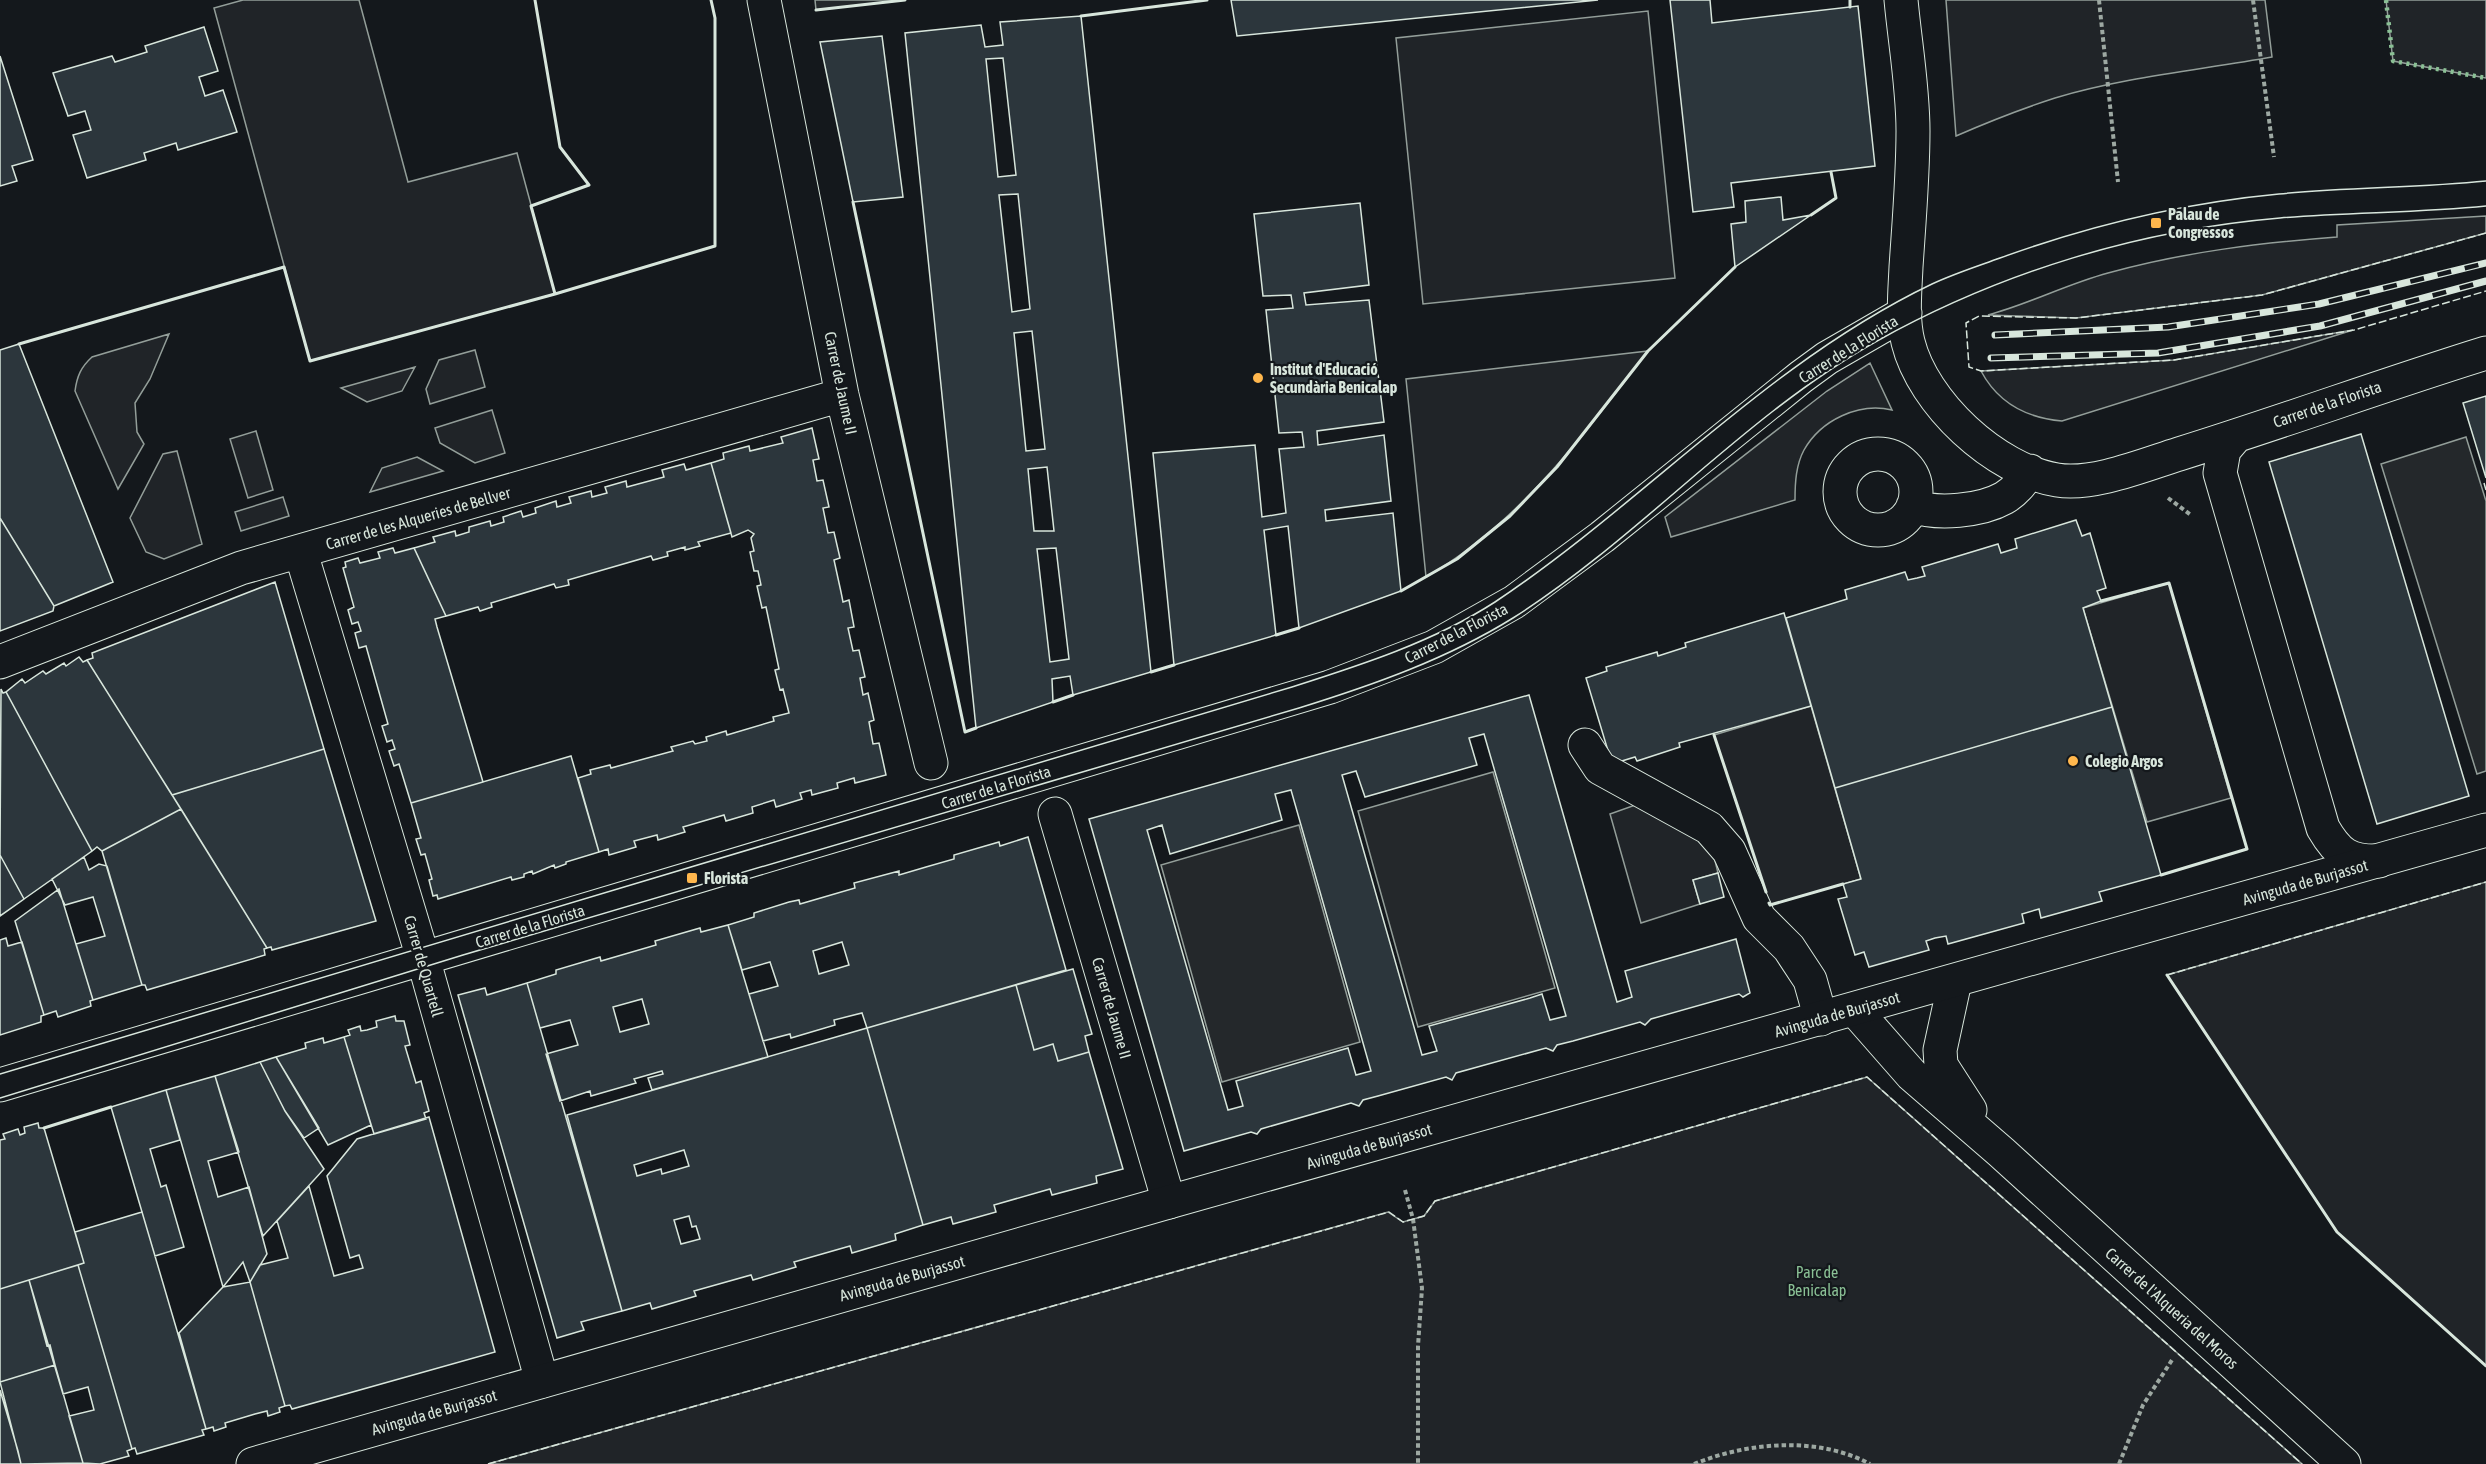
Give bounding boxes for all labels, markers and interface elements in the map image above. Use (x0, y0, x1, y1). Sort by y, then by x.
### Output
place label: Palau de Congressos (2168, 205, 2234, 241)
marker: Palau de Congressos (2149, 216, 2163, 230)
street label: Carrer de la Florista (1795, 311, 1901, 387)
street label: Carrer de Jaume II (821, 330, 861, 436)
place label: Institut d'Educació Secundària Benicalap (1270, 360, 1398, 396)
marker: Institut d'Educació Secundària Benicalap (1251, 371, 1265, 385)
street label: Carrer de la Florista (2271, 377, 2383, 431)
street label: Carrer de les Alqueries de Bellver (324, 483, 513, 554)
street label: Carrer de la Florista (1401, 599, 1511, 667)
place label: Colegio Argos (2085, 752, 2163, 770)
marker: Colegio Argos (2066, 754, 2080, 768)
street label: Carrer de la Florista (939, 762, 1053, 812)
street label: Avinguda de Burjassot (2240, 855, 2370, 909)
place label: Florista (704, 869, 748, 887)
marker: Florista (685, 871, 699, 885)
street label: Carrer de la Florista (473, 901, 587, 951)
street label: Carrer de Quartell (401, 913, 447, 1019)
street label: Carrer de Jaume II (1089, 955, 1135, 1061)
street label: Avinguda de Burjassot (1772, 987, 1902, 1041)
street label: Avinguda de Burjassot (1304, 1119, 1434, 1173)
street label: Carrer de l'Alqueria del Moros (2101, 1244, 2242, 1373)
street label: Avinguda de Burjassot (837, 1251, 967, 1305)
park label: Parc de Benicalap (1788, 1263, 1846, 1300)
street label: Avinguda de Burjassot (369, 1385, 499, 1439)

